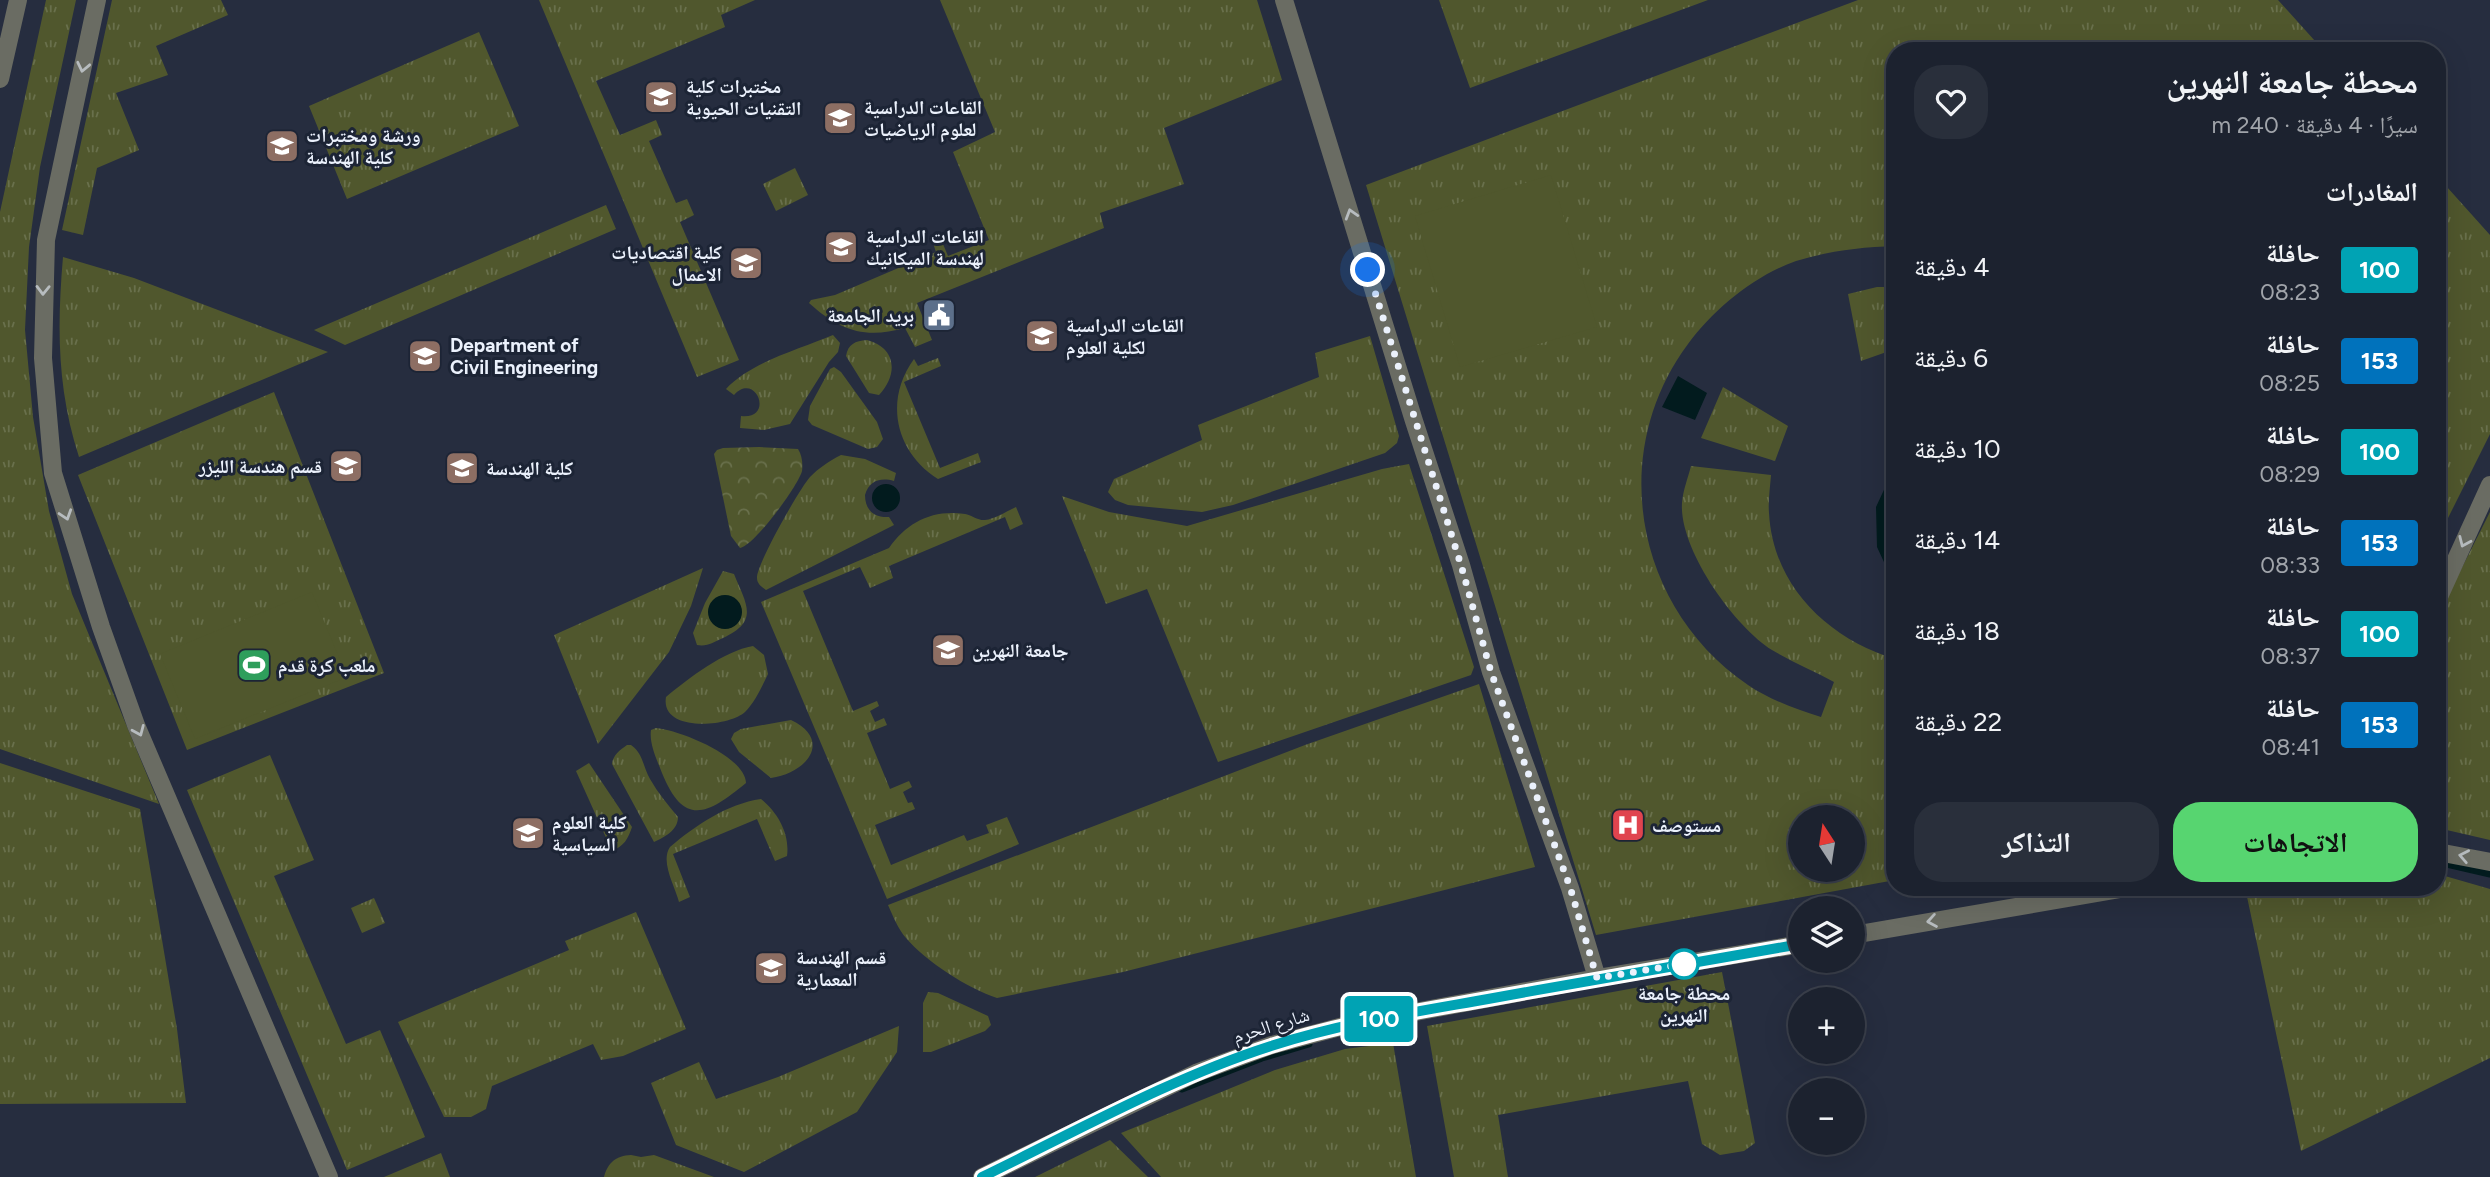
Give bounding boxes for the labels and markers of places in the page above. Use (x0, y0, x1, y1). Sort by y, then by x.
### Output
place label: مختبرات كلية التقنيات الحيوية (686, 75, 801, 120)
school or university icon: مختبرات كلية التقنيات الحيوية (642, 78, 680, 116)
place label: القاعات الدراسية لعلوم الرياضيات (864, 96, 982, 143)
school or university icon: القاعات الدراسية لعلوم الرياضيات (821, 99, 859, 137)
place label: ورشة ومختبرات كلية الهندسة (306, 124, 421, 169)
school or university icon: ورشة ومختبرات كلية الهندسة (263, 127, 301, 165)
place label: القاعات الدراسية لهندسة الميكانيك (866, 225, 984, 270)
school or university icon: القاعات الدراسية لهندسة الميكانيك (822, 228, 860, 266)
place label: كلية اقتصاديات الاعمال (611, 241, 723, 286)
school or university icon: كلية اقتصاديات الاعمال (727, 244, 765, 282)
public building icon: بريد الجامعة (920, 296, 958, 334)
place label: بريد الجامعة (827, 304, 914, 327)
place label: القاعات الدراسية لكلية العلوم (1066, 314, 1184, 361)
school or university icon: القاعات الدراسية لكلية العلوم (1023, 317, 1061, 355)
place label: Department of Civil Engineering (450, 334, 598, 379)
school or university icon: Department of Civil Engineering (406, 337, 444, 375)
school or university icon: قسم هندسة الليزر (327, 447, 365, 485)
school or university icon: كلية الهندسة (443, 449, 481, 487)
place label: قسم هندسة الليزر (198, 455, 322, 479)
place label: كلية الهندسة (486, 457, 574, 480)
school or university icon: جامعة النهرين (929, 631, 967, 669)
place label: جامعة النهرين (972, 639, 1069, 662)
sports icon: ملعب كرة قدم (235, 646, 273, 684)
place label: ملعب كرة قدم (278, 654, 376, 679)
hospital icon: مستوصف (1609, 806, 1647, 844)
place label: كلية العلوم السياسية (552, 811, 627, 856)
school or university icon: كلية العلوم السياسية (509, 814, 547, 852)
place label: مستوصف (1652, 814, 1721, 837)
place label: قسم الهندسة المعمارية (796, 946, 886, 991)
school or university icon: قسم الهندسة المعمارية (752, 949, 790, 987)
marker: محطة جامعة النهرين (1669, 949, 1699, 979)
place label: محطة جامعة النهرين (1638, 982, 1730, 1027)

